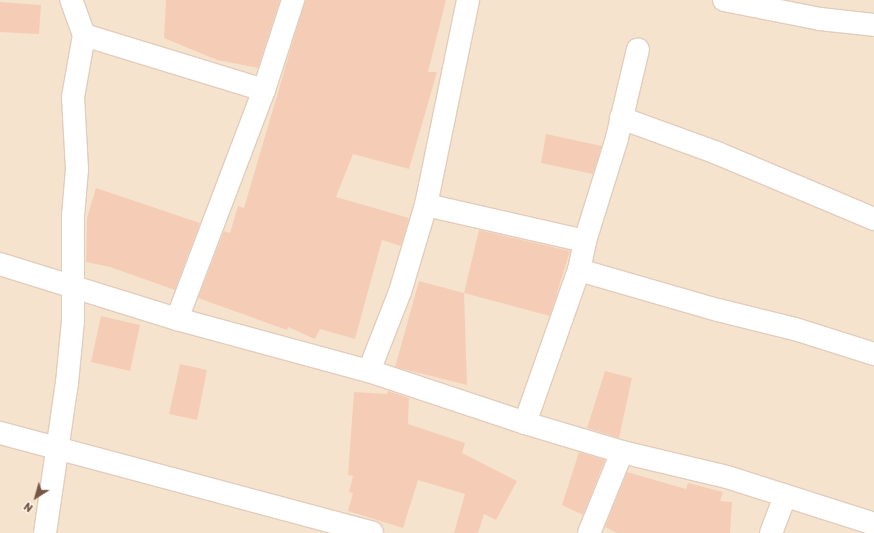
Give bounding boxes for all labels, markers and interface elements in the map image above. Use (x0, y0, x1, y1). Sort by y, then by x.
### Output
north arrow (16, 477, 56, 517)
text: N (21, 499, 36, 515)

